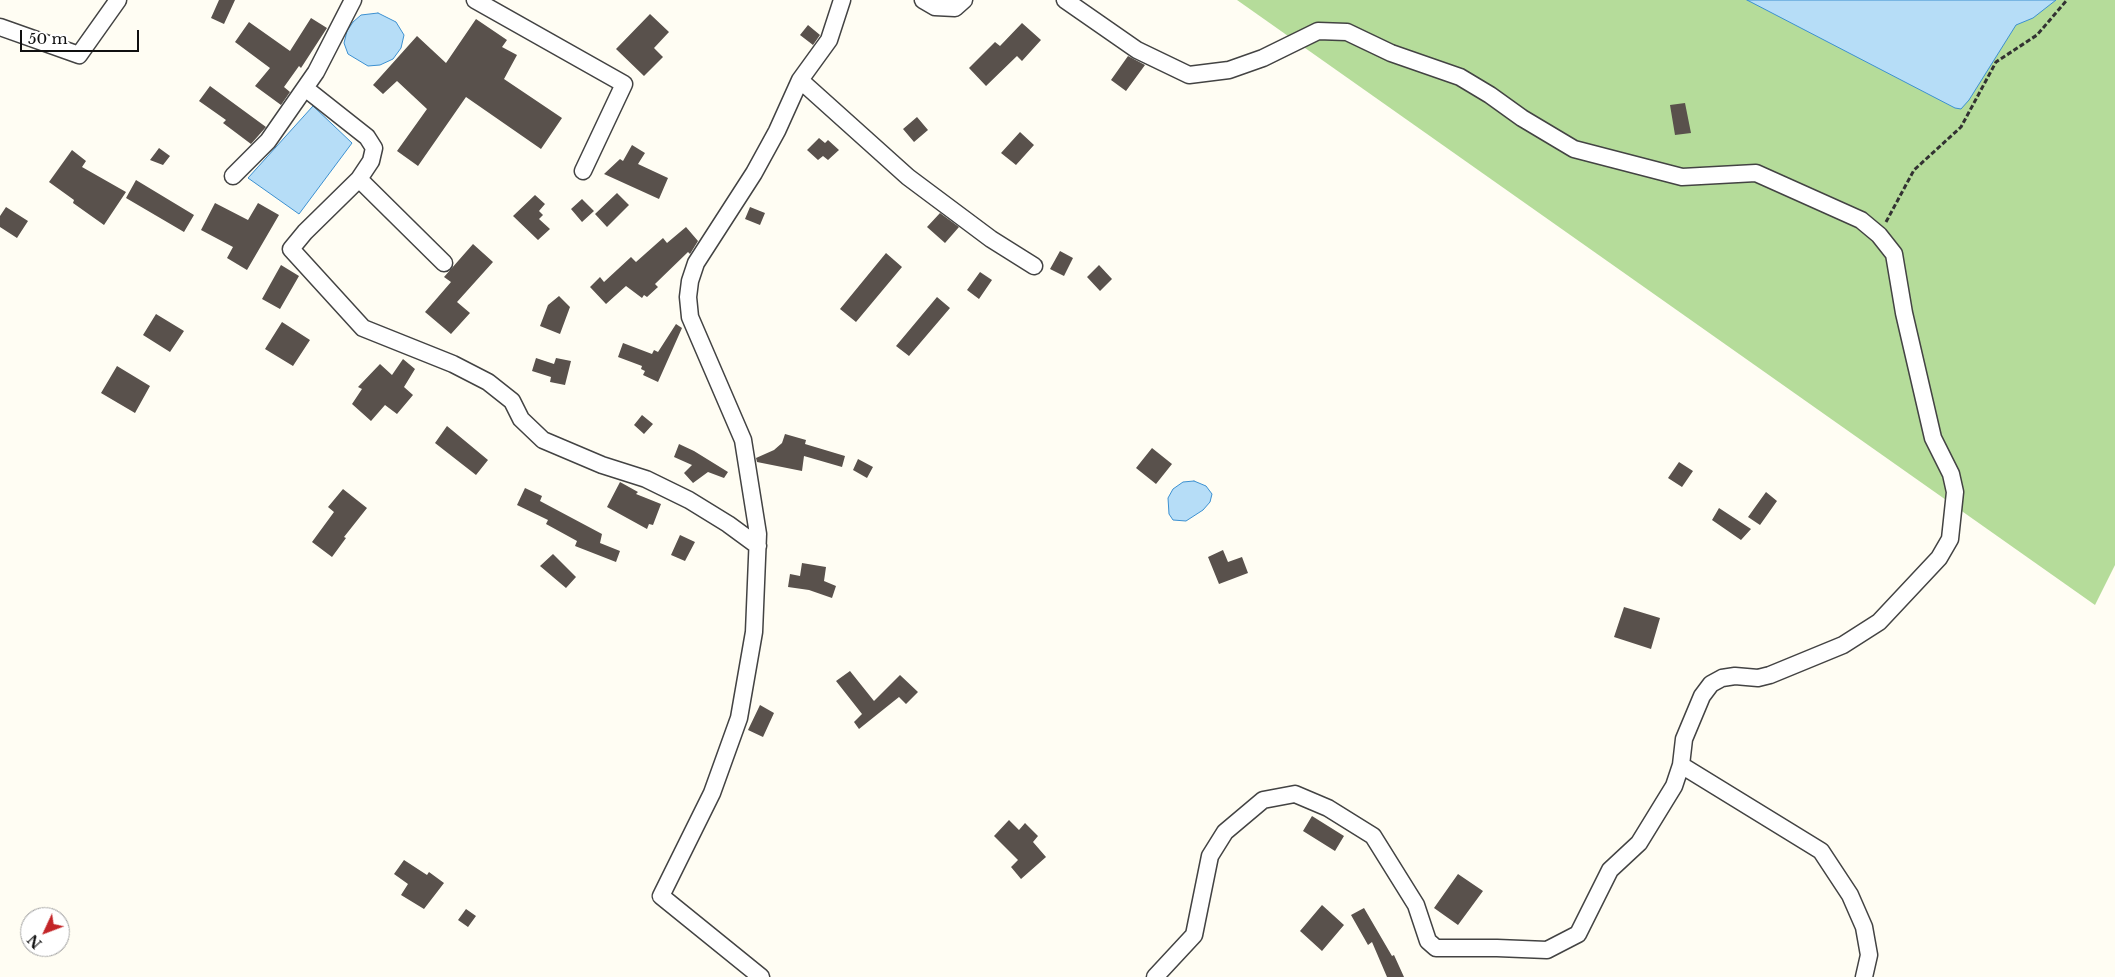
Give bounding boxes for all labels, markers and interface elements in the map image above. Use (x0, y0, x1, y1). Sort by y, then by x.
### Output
scale bar (22, 20, 141, 52)
text: 50 m (28, 29, 68, 48)
north arrow (20, 907, 70, 957)
text: N (24, 931, 46, 953)

